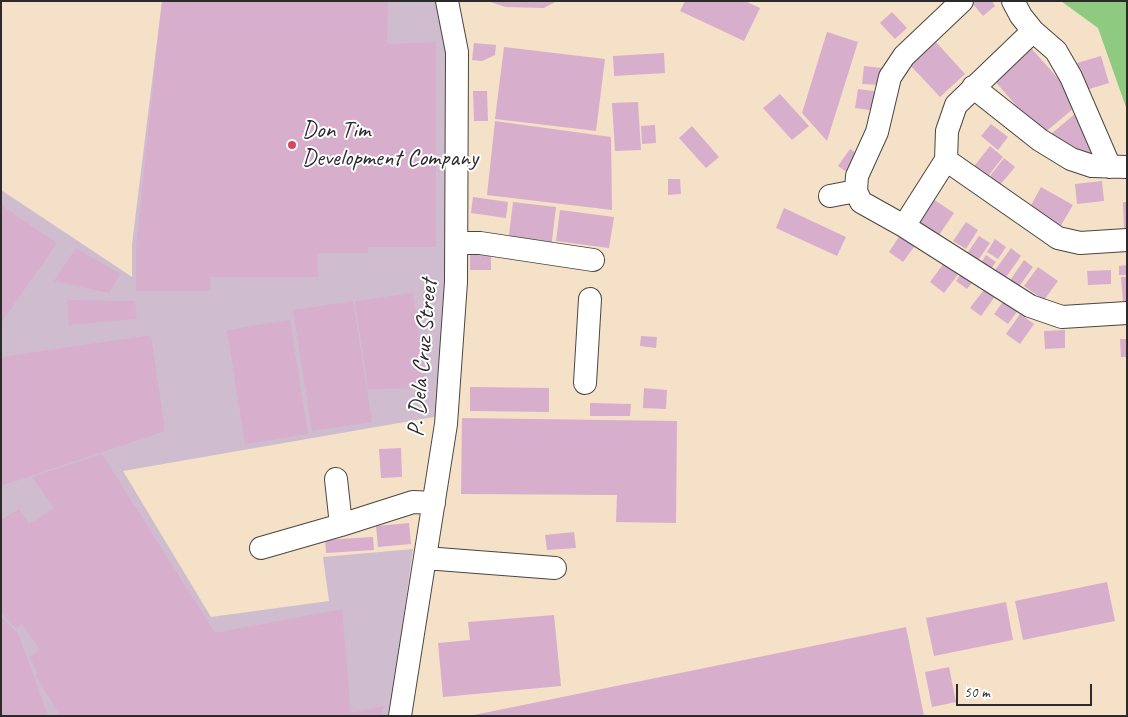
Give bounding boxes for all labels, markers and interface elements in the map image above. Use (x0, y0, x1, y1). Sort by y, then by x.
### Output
place label: Don Tim Development Company (302, 117, 478, 173)
marker: Don Tim Development Company (286, 139, 298, 151)
street label: P. Dela Cruz Street (402, 278, 444, 438)
scale bar (958, 674, 1094, 706)
text: 50 m (964, 683, 990, 702)

